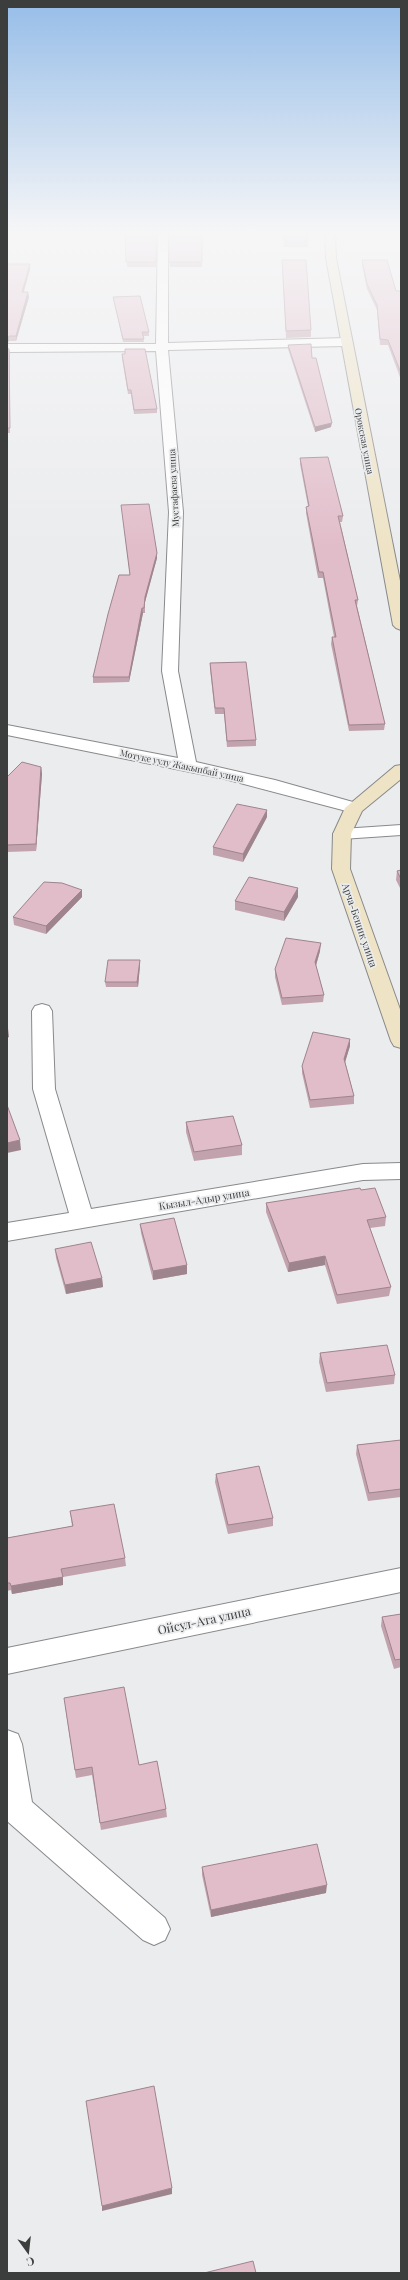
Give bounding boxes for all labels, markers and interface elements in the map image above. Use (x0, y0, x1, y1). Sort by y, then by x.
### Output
street label: Орокская улица (353, 407, 377, 476)
street label: Мустафаева улица (165, 448, 181, 527)
street label: Мотуке уулу Жакыпбай улица (119, 746, 246, 784)
street label: Арча-Бешик улица (339, 880, 381, 969)
street label: Кызыл-Адыр улица (158, 1185, 250, 1213)
street label: Ойсул-Ата улица (156, 1602, 252, 1638)
north arrow (8, 2232, 48, 2272)
text: С (25, 2254, 36, 2270)

